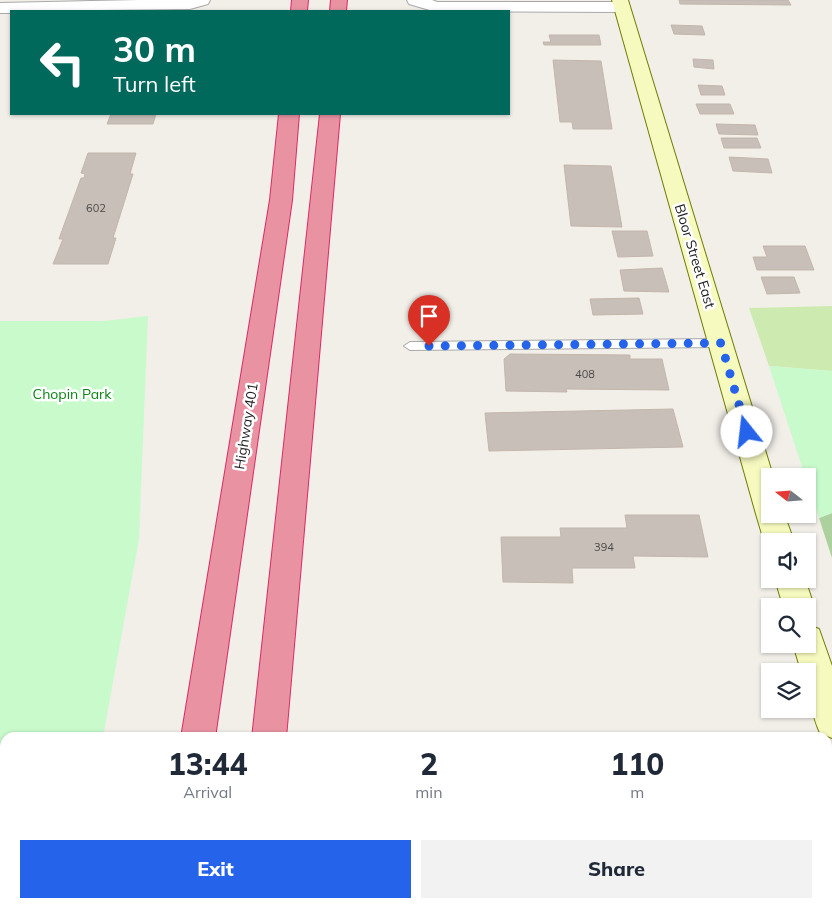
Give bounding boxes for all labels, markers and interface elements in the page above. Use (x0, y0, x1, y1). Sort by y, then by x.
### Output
text: 30 m (113, 27, 196, 71)
icon: left (30, 30, 95, 95)
text: Turn left (113, 70, 196, 98)
house number: 602 (86, 201, 106, 215)
street label: Bloor Street East (671, 202, 719, 310)
pin (408, 295, 450, 346)
icon: arrive (415, 302, 443, 330)
house number: 408 (575, 367, 595, 381)
street label: Highway 401 (230, 381, 262, 471)
park label: Chopin Park (33, 385, 112, 403)
position arrow (720, 405, 772, 457)
north arrow (761, 468, 816, 522)
map controls (761, 468, 816, 718)
button: sound (761, 533, 816, 588)
house number: 394 (594, 540, 614, 554)
button: search (761, 598, 816, 653)
button: layers (761, 663, 816, 718)
text: 13:44 (168, 745, 248, 783)
text: 2 (420, 745, 438, 783)
text: 110 (610, 745, 664, 783)
text: Arrival (183, 782, 232, 802)
text: min (415, 782, 443, 802)
text: m (630, 782, 644, 802)
button: Exit (20, 840, 411, 898)
button: Share (421, 840, 812, 898)

